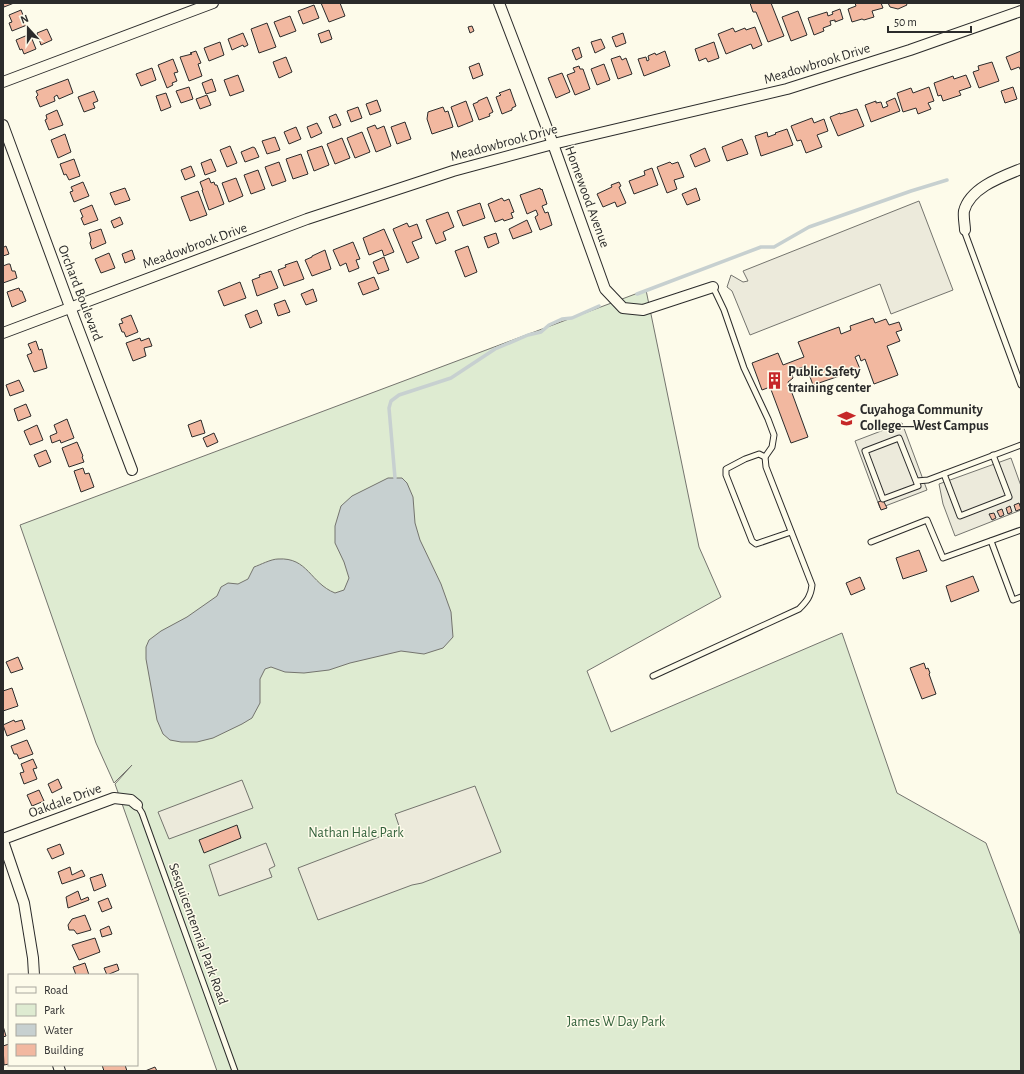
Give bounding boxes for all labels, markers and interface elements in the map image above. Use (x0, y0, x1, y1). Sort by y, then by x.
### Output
north arrow (8, 8, 48, 48)
scale bar (888, 8, 971, 34)
text: N (19, 13, 30, 26)
text: 50 m (894, 16, 917, 28)
street label: Meadowbrook Drive (762, 41, 872, 87)
street label: Meadowbrook Drive (449, 122, 559, 164)
street label: Homewood Avenue (562, 144, 612, 250)
street label: Meadowbrook Drive (141, 221, 249, 271)
street label: Orchard Boulevard (55, 243, 105, 343)
place label: Public Safety training center (788, 365, 871, 395)
building icon: Public Safety training center (765, 370, 785, 390)
place label: Cuyahoga Community College—West Campus (860, 403, 989, 433)
school or university icon: Cuyahoga Community College—West Campus (837, 408, 857, 428)
street label: Oakdale Drive (27, 781, 103, 821)
park label: Nathan Hale Park (308, 826, 404, 840)
street label: Sesquicentennial Park Road (166, 861, 230, 1007)
legend (8, 974, 138, 1066)
text: Road (44, 984, 68, 996)
text: Park (44, 1004, 65, 1016)
park label: James W Day Park (567, 1015, 666, 1029)
text: Water (44, 1024, 73, 1036)
text: Building (44, 1044, 84, 1056)

